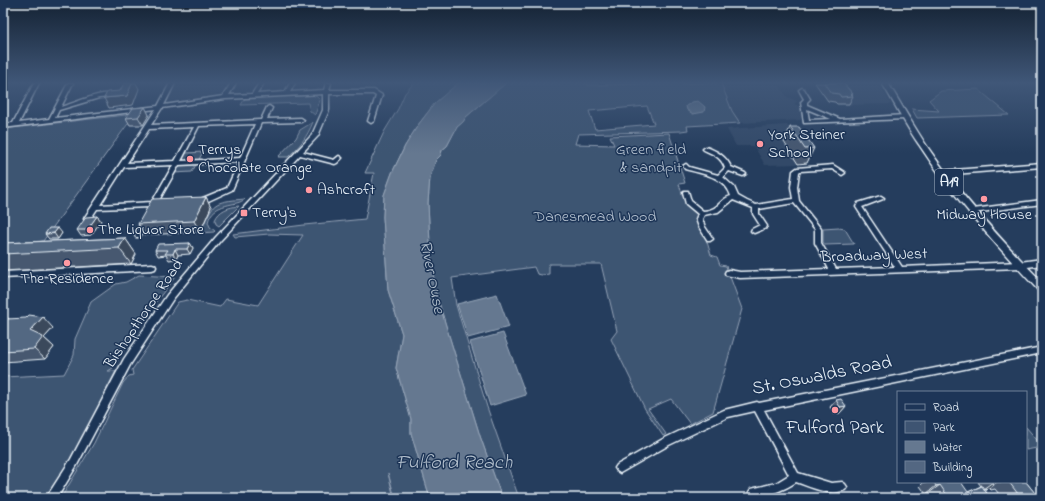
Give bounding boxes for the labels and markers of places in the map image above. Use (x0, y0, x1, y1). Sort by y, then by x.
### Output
place label: York Steiner School (768, 123, 845, 165)
place label: Terrys Chocolate Orange (198, 138, 313, 180)
marker: York Steiner School (755, 139, 765, 149)
marker: Terrys Chocolate Orange (185, 154, 195, 164)
place label: Ashcroft (317, 178, 376, 202)
marker: Ashcroft (304, 185, 314, 195)
marker: Midway House (979, 194, 989, 204)
place label: Terry's (252, 201, 297, 225)
place label: Midway House (936, 203, 1033, 227)
marker: Terry's (239, 208, 249, 218)
place label: The Liquor Store (98, 218, 205, 242)
marker: The Liquor Store (85, 225, 95, 235)
marker: The Residence (62, 258, 72, 268)
place label: The Residence (20, 267, 114, 291)
marker: Fulford Park (830, 405, 840, 415)
place label: Fulford Park (785, 415, 885, 442)

